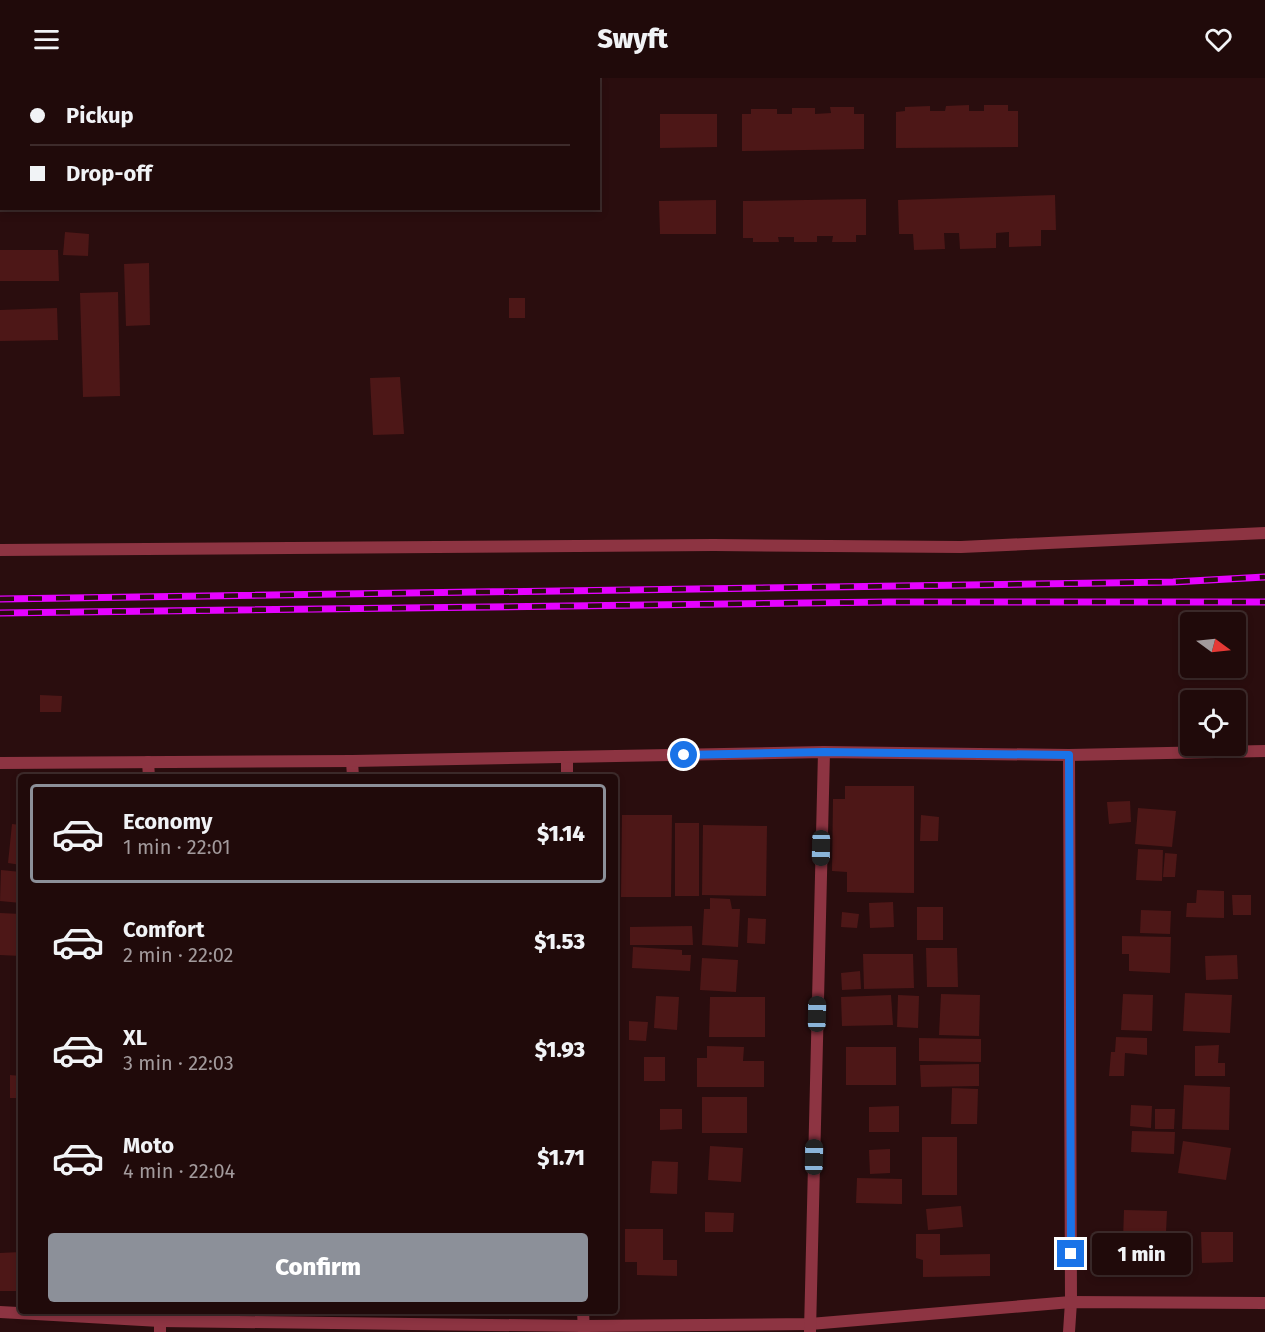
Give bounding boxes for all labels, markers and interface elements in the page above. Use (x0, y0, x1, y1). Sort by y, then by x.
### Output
icon: menu (30, 23, 63, 56)
text: Swyft (597, 23, 668, 55)
icon: heart (1202, 23, 1235, 56)
text: Pickup (66, 102, 134, 129)
text: Drop-off (66, 160, 152, 187)
north arrow (1180, 612, 1246, 678)
map controls (1180, 612, 1246, 756)
button: locate (1180, 690, 1246, 756)
route start (670, 741, 697, 768)
icon: car (51, 807, 105, 861)
text: Economy (123, 808, 212, 835)
text: $1.14 (537, 820, 585, 847)
car (812, 830, 830, 866)
text: 1 min · 22:01 (123, 835, 231, 859)
icon: car (51, 915, 105, 969)
text: Comfort (123, 916, 204, 943)
text: $1.53 (534, 928, 585, 955)
text: 2 min · 22:02 (123, 943, 234, 967)
car (808, 996, 826, 1032)
icon: car (51, 1023, 105, 1077)
text: XL (123, 1024, 147, 1051)
text: $1.93 (535, 1036, 585, 1063)
text: 3 min · 22:03 (123, 1051, 234, 1075)
icon: car (51, 1131, 105, 1185)
text: Moto (123, 1132, 174, 1159)
car (805, 1139, 823, 1175)
text: $1.71 (537, 1144, 585, 1171)
text: 4 min · 22:04 (123, 1159, 235, 1183)
button: Confirm (48, 1233, 588, 1302)
callout: 1 min (1092, 1233, 1191, 1275)
route end (1057, 1240, 1084, 1267)
text: 1 min (1118, 1242, 1165, 1266)

